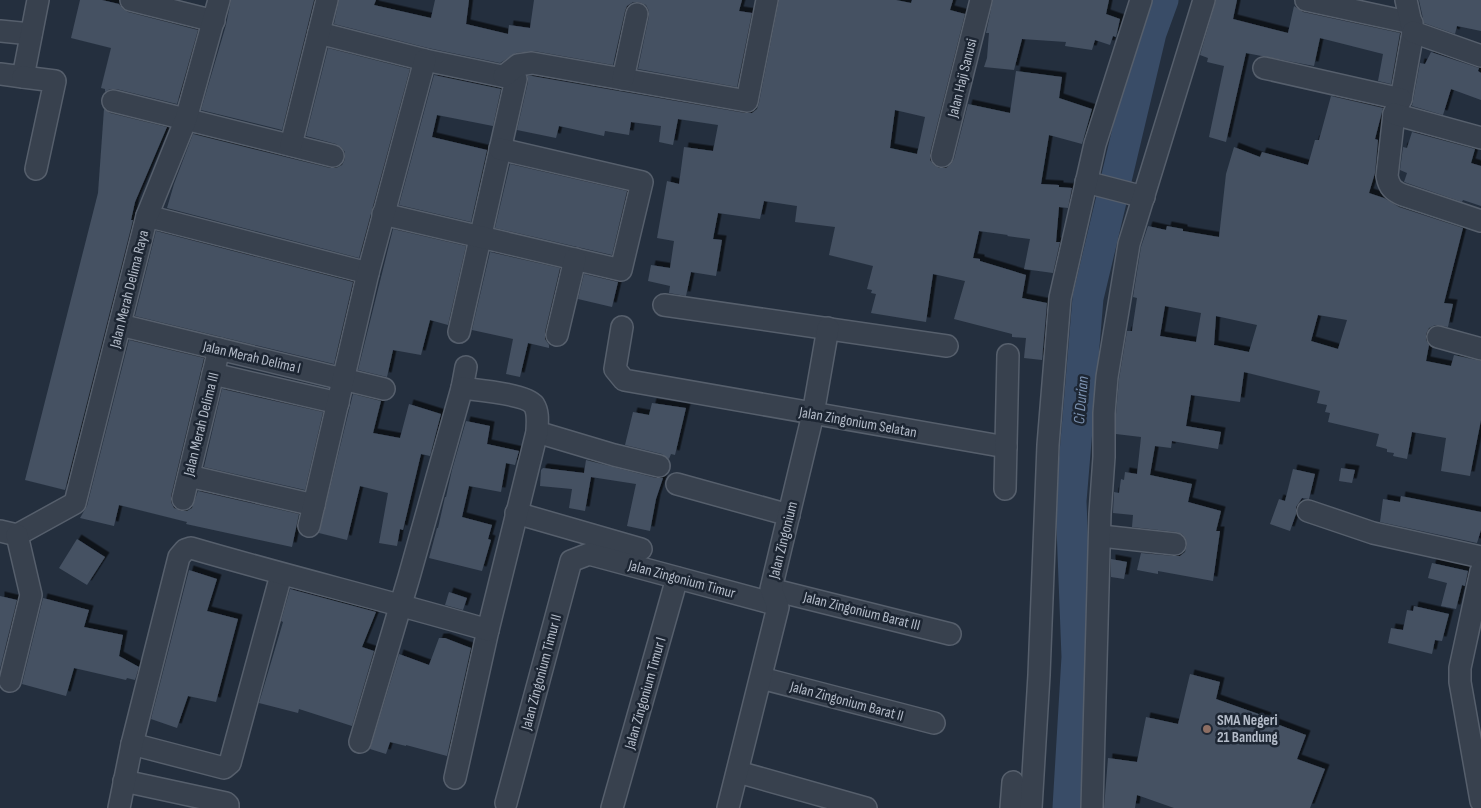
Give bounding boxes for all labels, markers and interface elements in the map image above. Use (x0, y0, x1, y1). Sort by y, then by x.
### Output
street label: Jalan Haji Sanusi (943, 37, 981, 120)
street label: Jalan Merah Delima Raya (105, 228, 153, 351)
street label: Jalan Merah Delima I (200, 337, 303, 378)
street label: Jalan Merah Delima III (179, 370, 224, 479)
water label: Ci Durian (1070, 375, 1093, 425)
street label: Jalan Zingonium Selatan (797, 403, 918, 442)
street label: Jalan Zingonium (764, 500, 802, 582)
street label: Jalan Zingonium Timur (625, 556, 738, 603)
street label: Jalan Zingonium Barat III (801, 588, 922, 635)
street label: Jalan Zingonium Timur II (517, 612, 566, 733)
street label: Jalan Zingonium Timur I (620, 635, 671, 752)
street label: Jalan Zingonium Barat II (787, 677, 906, 726)
place label: SMA Negeri 21 Bandung (1217, 711, 1279, 747)
marker: SMA Negeri 21 Bandung (1201, 723, 1213, 735)

